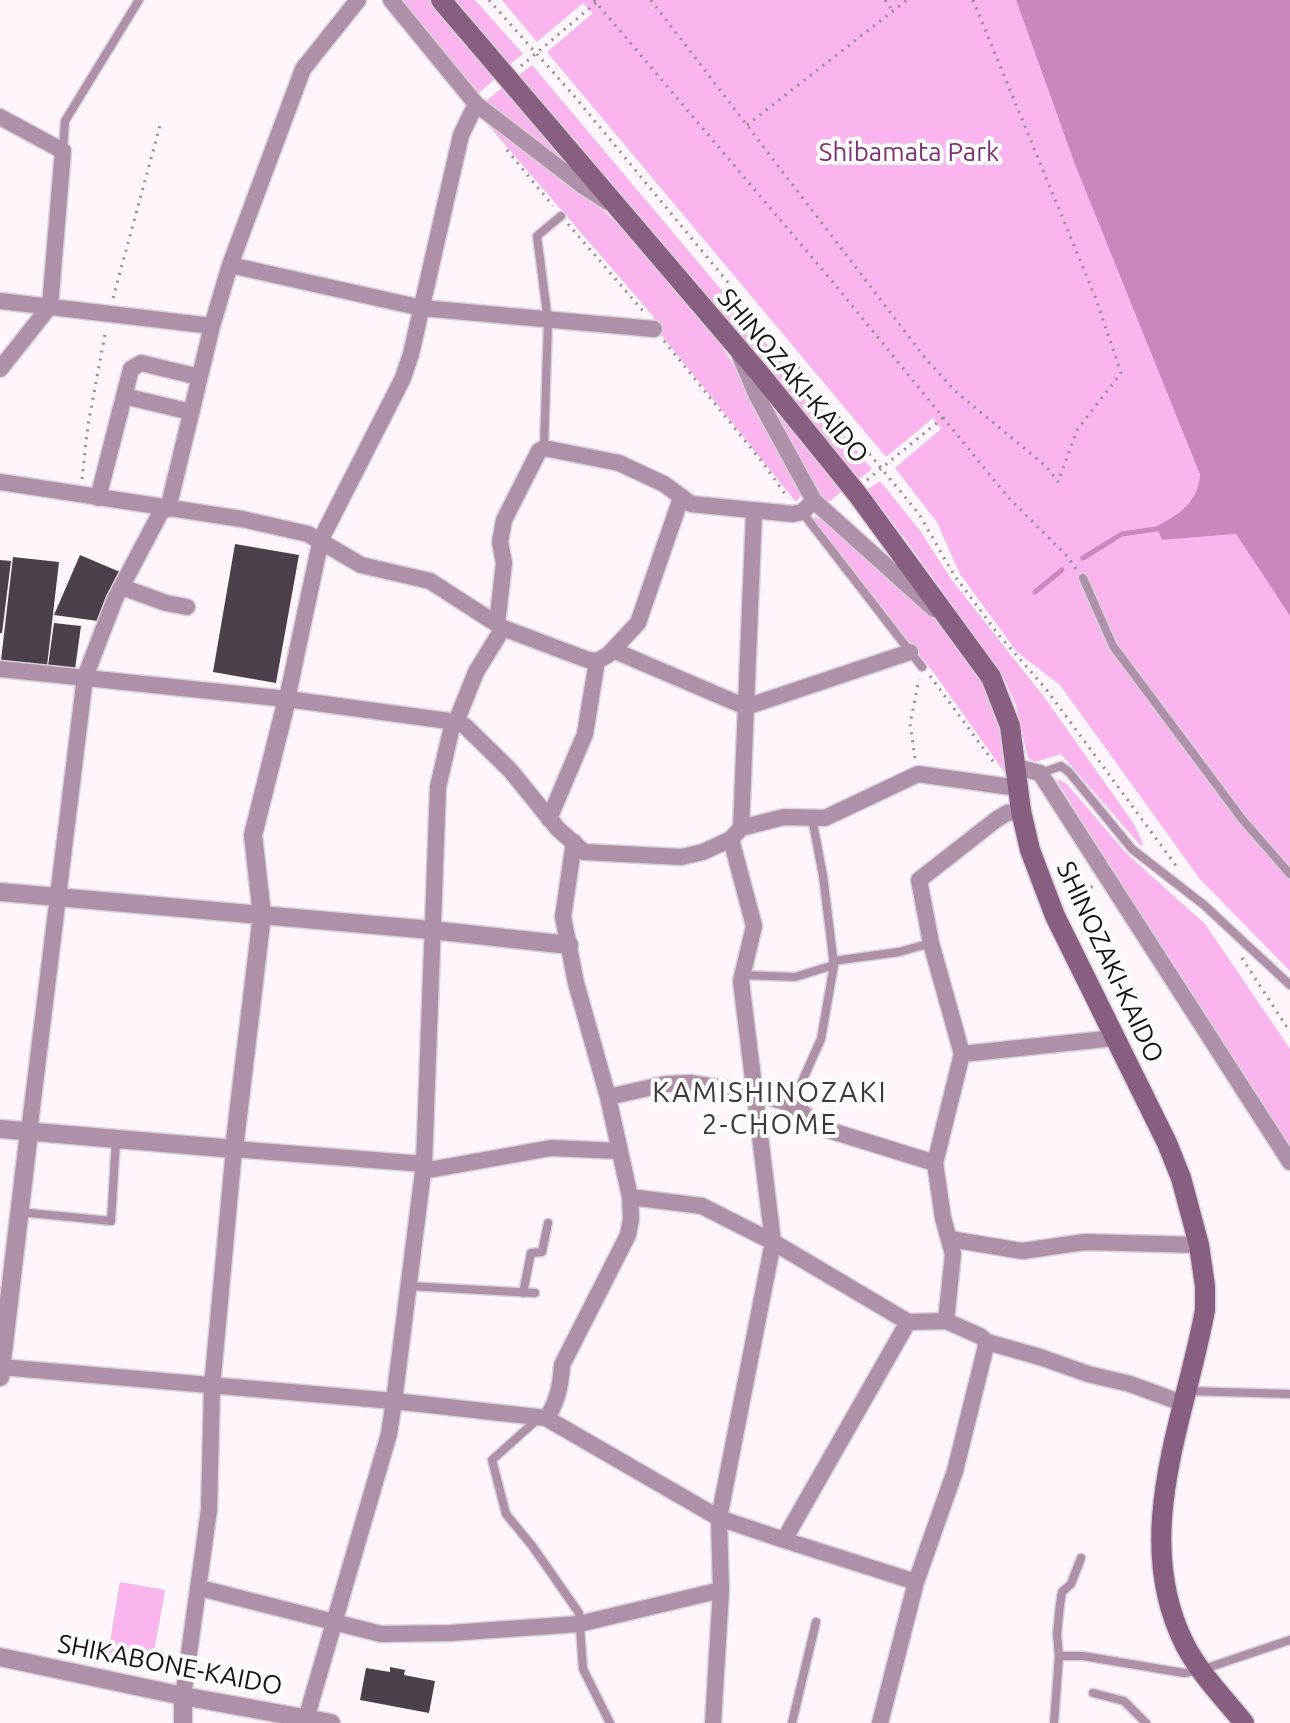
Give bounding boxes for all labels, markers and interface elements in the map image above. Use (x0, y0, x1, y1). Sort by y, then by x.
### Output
park label: Shibamata Park (819, 136, 999, 168)
street label: SHINOZAKI-KAIDO (711, 282, 875, 470)
street label: SHINOZAKI-KAIDO (1050, 857, 1170, 1067)
district label: KAMISHINOZAKI 2-CHOME (652, 1076, 888, 1142)
street label: SHIKABONE-KAIDO (55, 1628, 285, 1702)

